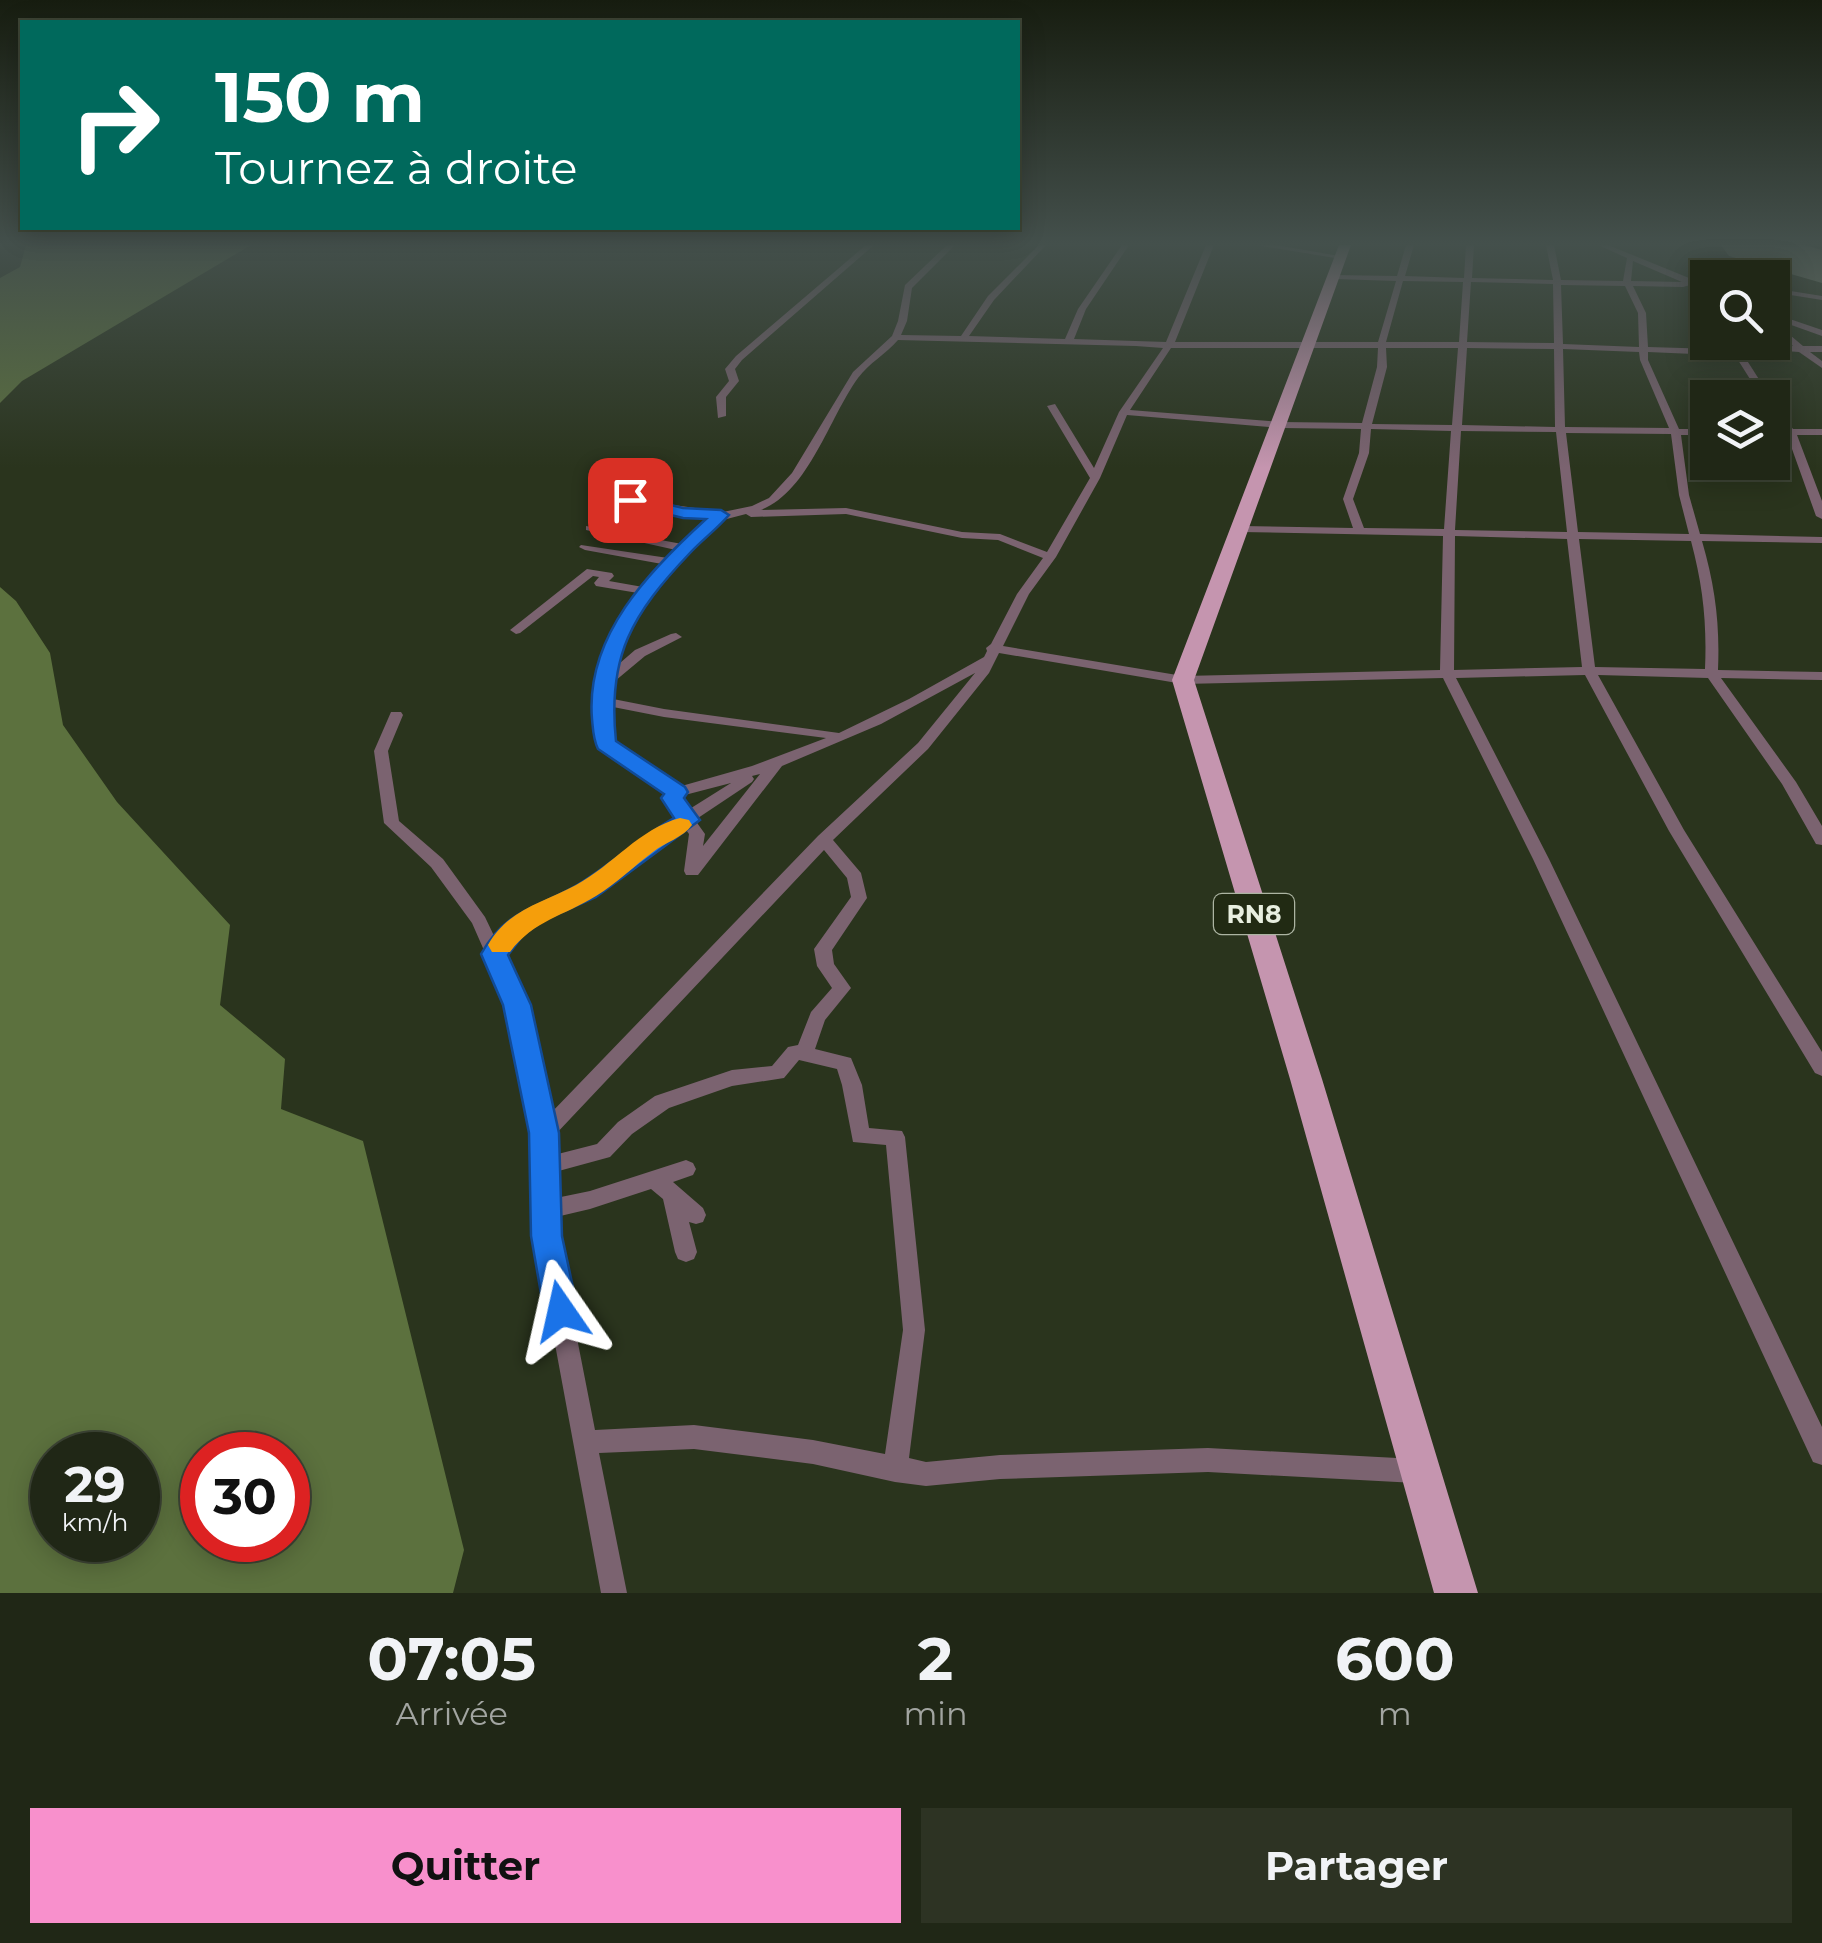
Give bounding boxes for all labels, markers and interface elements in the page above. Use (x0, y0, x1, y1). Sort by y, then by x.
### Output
text: 150 m (215, 54, 425, 140)
icon: right (50, 60, 180, 190)
text: Tournez à droite (215, 140, 578, 195)
map controls (1690, 260, 1790, 480)
button: search (1690, 260, 1790, 360)
button: layers (1690, 380, 1790, 480)
pin (588, 458, 673, 543)
icon: arrive (603, 473, 658, 528)
road number: RN8 (1214, 894, 1294, 934)
position arrow (509, 1259, 613, 1363)
speed limit sign: 30 (180, 1432, 310, 1562)
text: 29 (64, 1454, 126, 1515)
text: km/h (62, 1507, 128, 1537)
text: 07:05 (367, 1622, 536, 1695)
text: 2 (918, 1622, 953, 1695)
text: 600 (1335, 1622, 1455, 1695)
text: Arrivée (396, 1694, 508, 1733)
text: min (903, 1694, 968, 1733)
text: m (1378, 1694, 1412, 1733)
button: Quitter (30, 1808, 901, 1923)
button: Partager (921, 1808, 1792, 1923)

